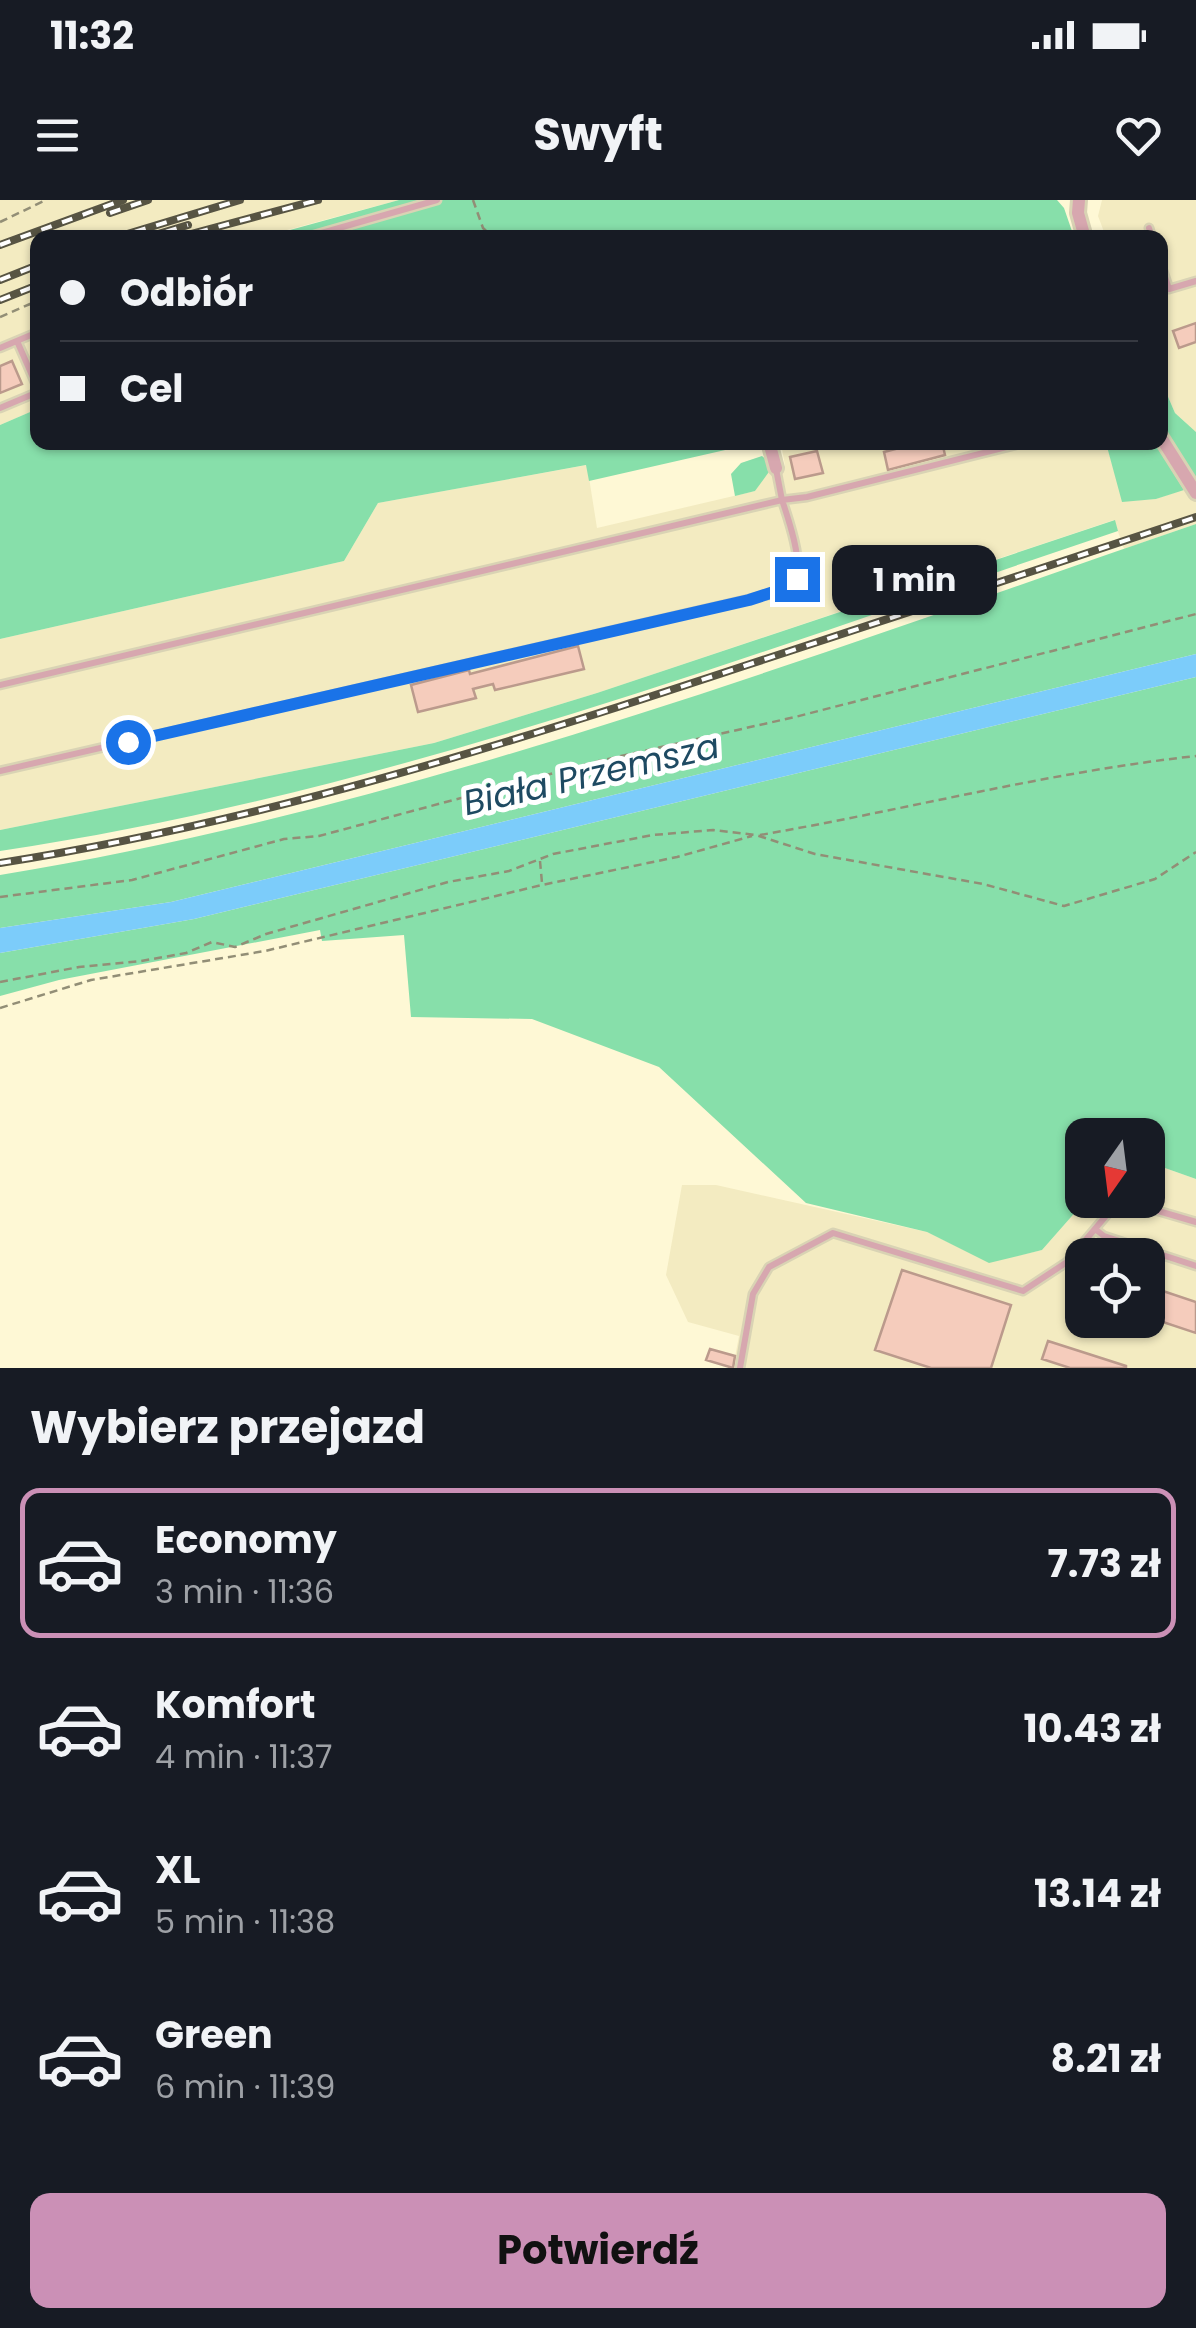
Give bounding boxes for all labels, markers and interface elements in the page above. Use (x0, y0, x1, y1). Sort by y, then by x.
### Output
text: 11:32 (50, 9, 134, 62)
text: Swyft (533, 103, 663, 166)
icon: menu (30, 108, 85, 163)
icon: heart (1111, 108, 1166, 163)
text: Odbiór (120, 266, 253, 319)
text: Cel (120, 362, 184, 415)
callout: 1 min (832, 544, 997, 614)
route end (775, 557, 820, 602)
text: 1 min (873, 557, 956, 602)
route start (106, 720, 151, 765)
water label: Biała Przemsza (458, 721, 724, 827)
north arrow (1065, 1118, 1165, 1218)
map controls (1065, 1118, 1165, 1338)
button: locate (1065, 1238, 1165, 1338)
text: Wybierz przejazd (30, 1396, 425, 1459)
text: Economy (155, 1513, 337, 1566)
icon: car (35, 1518, 125, 1608)
text: 7.73 zł (1048, 1537, 1161, 1590)
text: 3 min · 11:36 (155, 1569, 334, 1614)
text: Komfort (155, 1678, 316, 1731)
icon: car (35, 1683, 125, 1773)
text: 10.43 zł (1023, 1702, 1161, 1755)
text: 4 min · 11:37 (155, 1734, 332, 1779)
text: XL (155, 1843, 200, 1896)
icon: car (35, 1848, 125, 1938)
text: 13.14 zł (1034, 1867, 1161, 1920)
text: 5 min · 11:38 (155, 1899, 335, 1944)
text: Green (155, 2008, 273, 2061)
icon: car (35, 2013, 125, 2103)
text: 8.21 zł (1051, 2032, 1161, 2085)
text: 6 min · 11:39 (155, 2064, 335, 2109)
button: Potwierdź (30, 2193, 1166, 2308)

